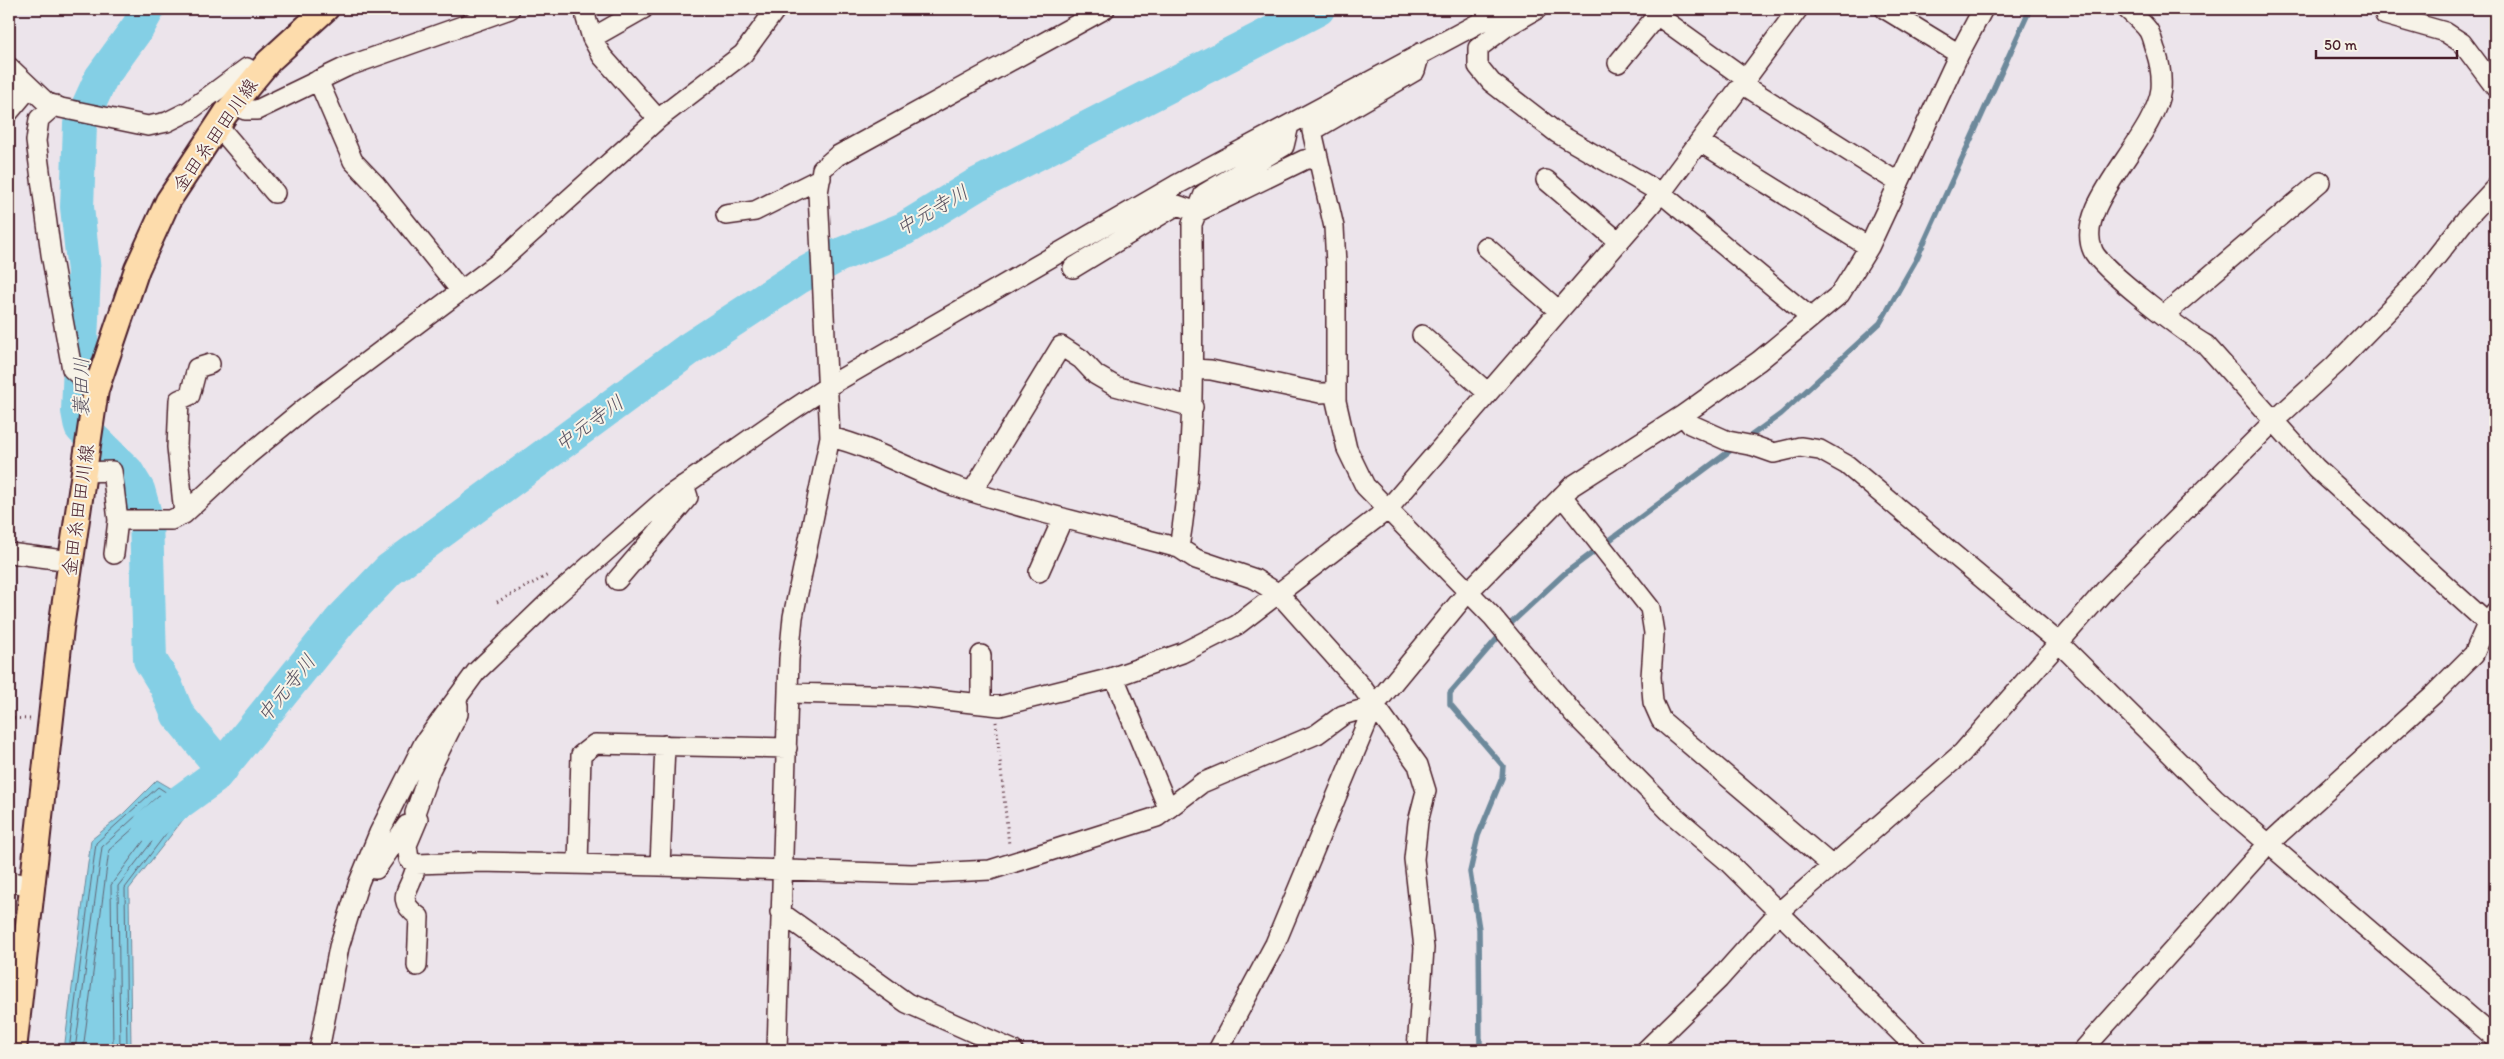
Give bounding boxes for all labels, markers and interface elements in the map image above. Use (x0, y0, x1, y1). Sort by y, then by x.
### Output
scale bar (2316, 28, 2458, 60)
text: 50 m (2324, 36, 2357, 54)
street label: 金田糸田田川線 (167, 74, 263, 196)
water label: 中元寺川 (891, 180, 973, 240)
water label: 蓑田川 (69, 357, 93, 417)
water label: 中元寺川 (550, 390, 628, 456)
street label: 金田糸田田川線 (57, 443, 99, 577)
water label: 中元寺川 (252, 649, 320, 727)

